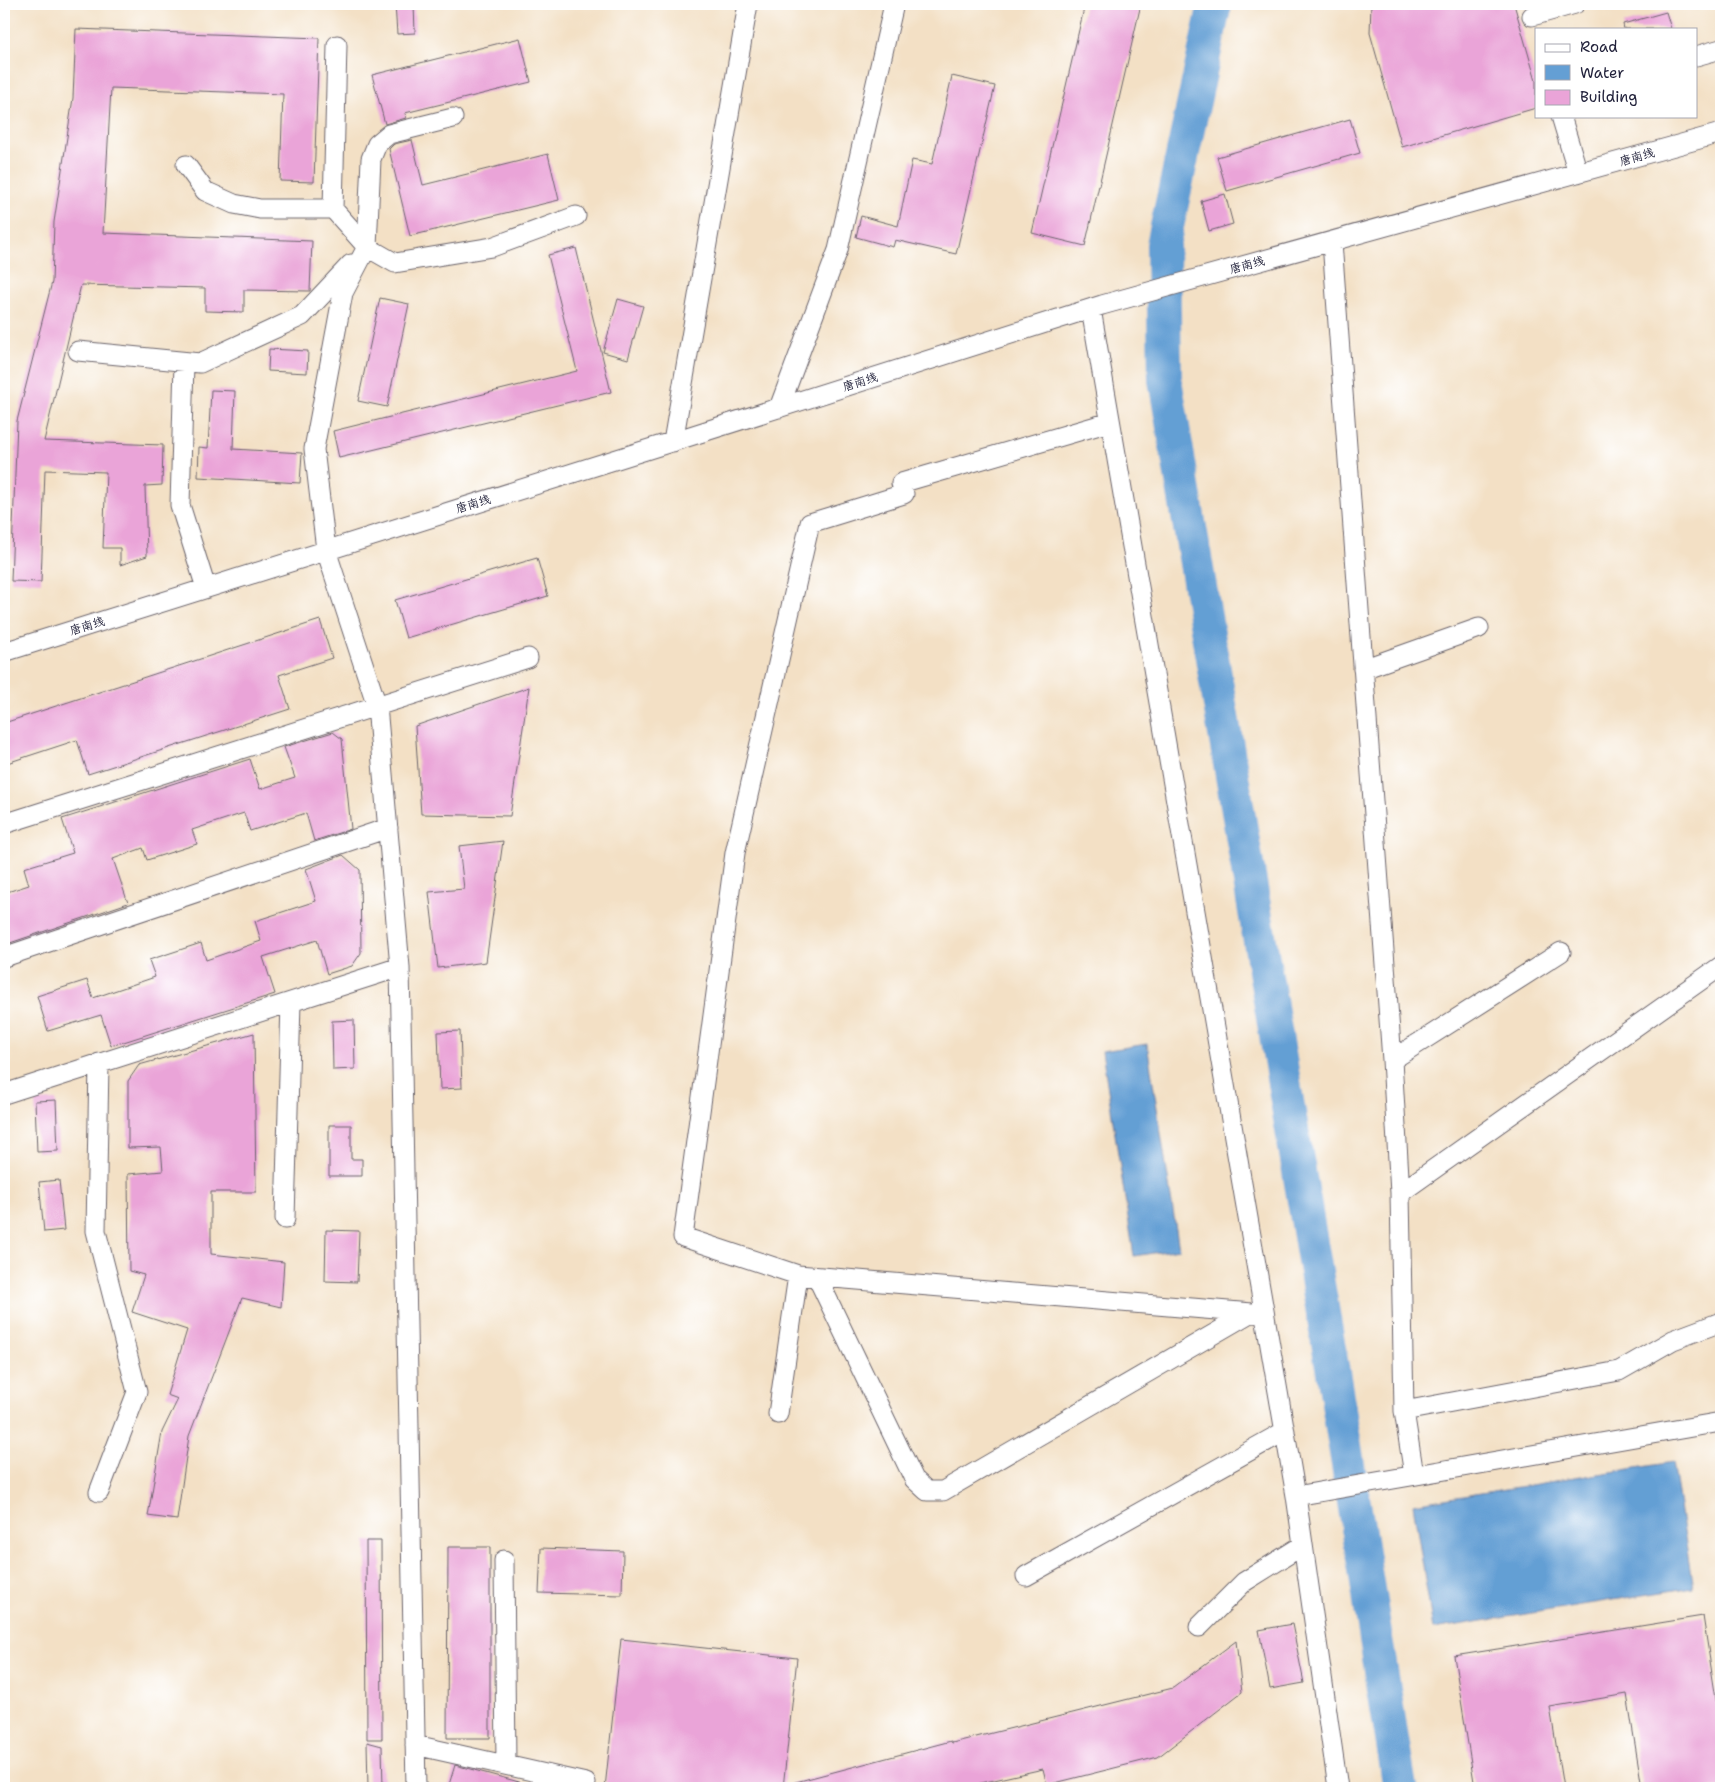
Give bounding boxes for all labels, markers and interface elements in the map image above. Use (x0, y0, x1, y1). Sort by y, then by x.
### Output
legend (1535, 28, 1698, 118)
text: Road (1580, 37, 1618, 57)
text: Water (1580, 63, 1624, 83)
text: Building (1580, 87, 1637, 107)
street label: 唐南线 (1617, 144, 1657, 170)
street label: 唐南线 (1228, 253, 1266, 277)
street label: 唐南线 (840, 369, 880, 395)
street label: 唐南线 (453, 491, 493, 517)
street label: 唐南线 (67, 613, 107, 639)

